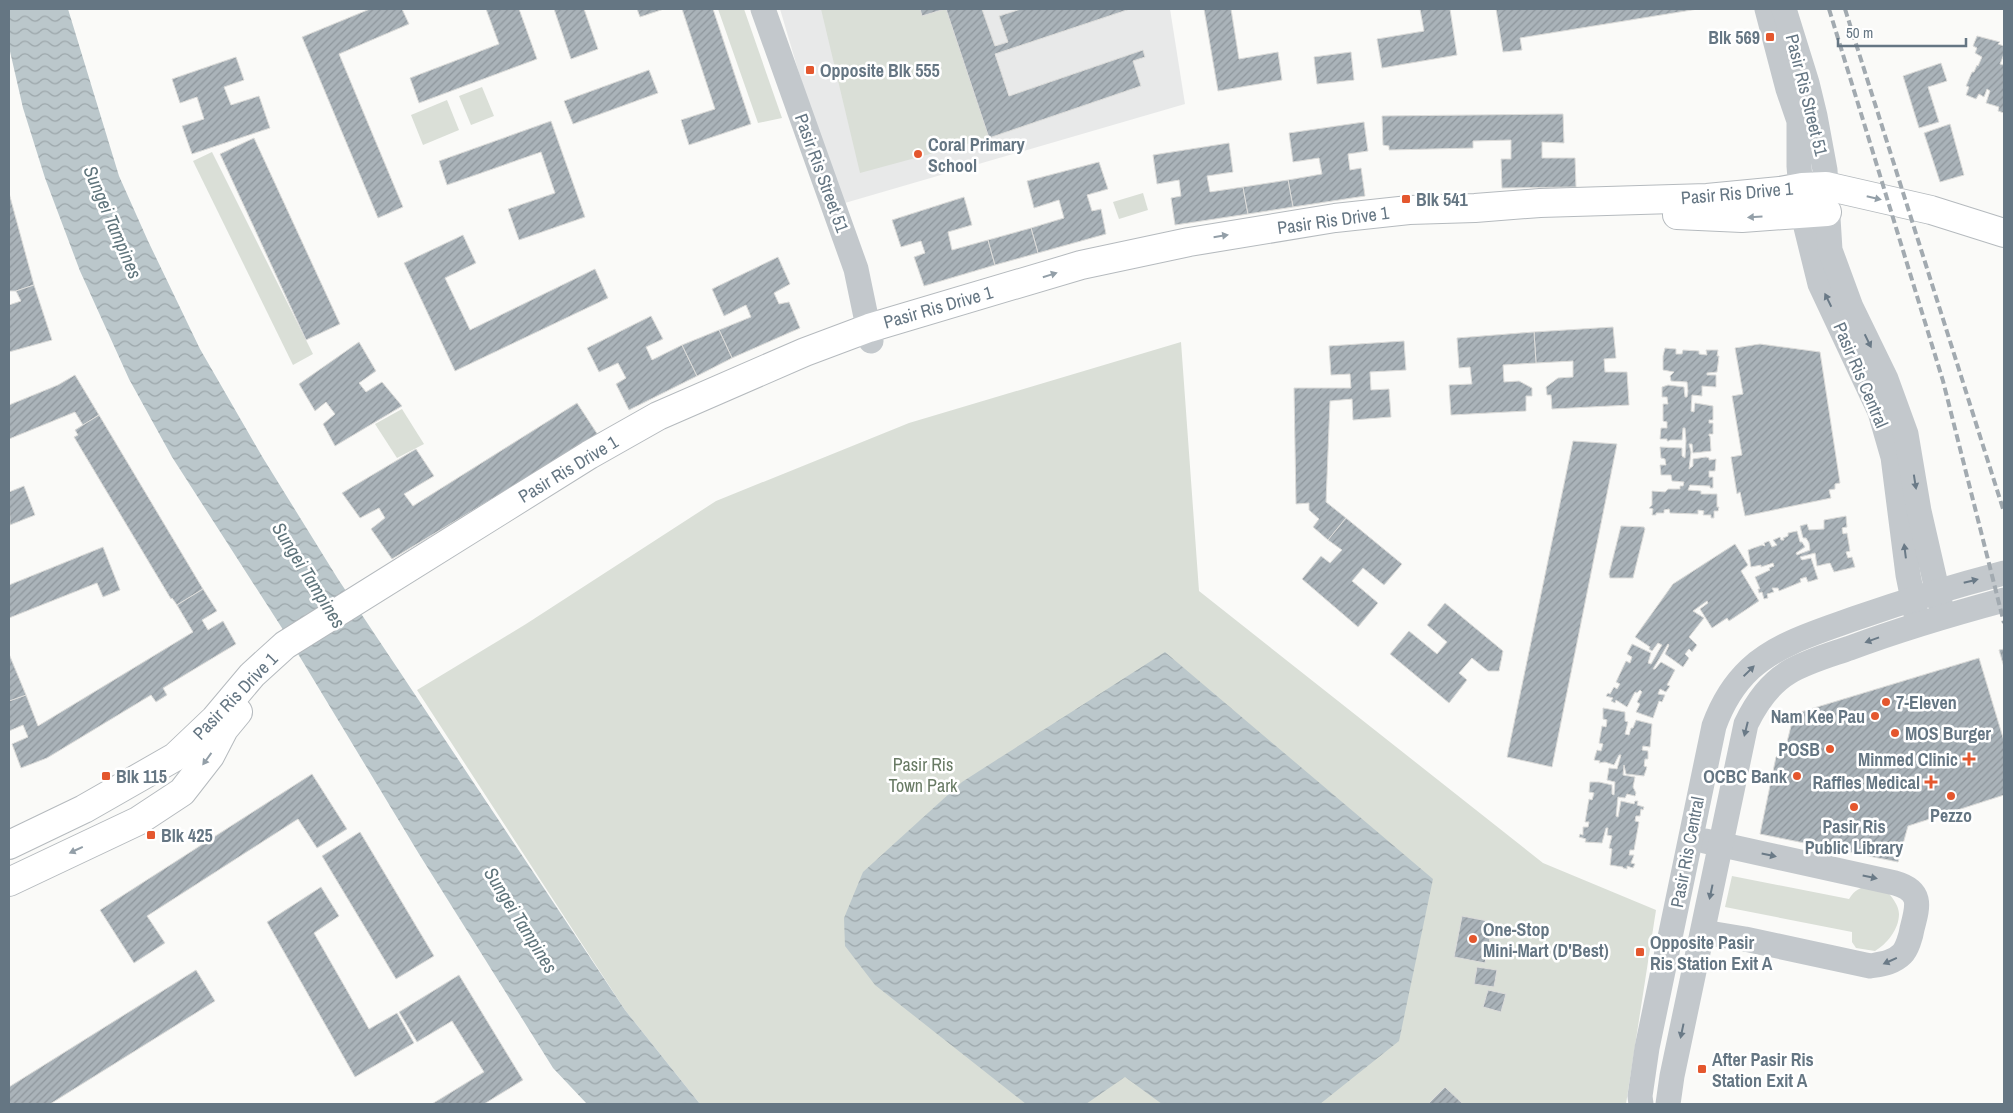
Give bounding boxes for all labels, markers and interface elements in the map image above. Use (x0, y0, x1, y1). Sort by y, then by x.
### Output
scale bar (1838, 15, 1966, 47)
text: 50 m (1846, 22, 1873, 43)
place label: Blk 569 (1708, 25, 1760, 50)
marker: Blk 569 (1764, 31, 1776, 43)
street label: Pasir Ris Street 51 (1780, 31, 1834, 159)
place label: Opposite Blk 555 (820, 58, 940, 83)
marker: Opposite Blk 555 (804, 64, 816, 76)
street label: Pasir Ris Street 51 (789, 110, 855, 237)
place label: Coral Primary School (928, 132, 1026, 178)
marker: Coral Primary School (912, 148, 924, 160)
water label: Sungei Tampines (77, 161, 149, 283)
street label: Pasir Ris Drive 1 (1680, 176, 1795, 210)
place label: Blk 541 (1416, 187, 1468, 212)
marker: Blk 541 (1400, 193, 1412, 205)
one-way arrow (1866, 194, 1881, 202)
street label: Pasir Ris Drive 1 (1276, 200, 1391, 240)
one-way arrow (1746, 213, 1762, 221)
one-way arrow (1213, 232, 1229, 240)
one-way arrow (1043, 270, 1058, 278)
street label: Pasir Ris Drive 1 (881, 279, 996, 335)
one-way arrow (1823, 292, 1832, 307)
street label: Pasir Ris Central (1828, 318, 1894, 432)
one-way arrow (1864, 334, 1872, 348)
street label: Pasir Ris Drive 1 (513, 429, 623, 509)
one-way arrow (1911, 475, 1919, 491)
water label: Sungei Tampines (266, 517, 352, 633)
one-way arrow (1901, 542, 1909, 558)
one-way arrow (1963, 577, 1978, 585)
one-way arrow (1864, 636, 1879, 644)
street label: Pasir Ris Drive 1 (187, 646, 284, 745)
one-way arrow (1743, 665, 1755, 677)
place label: 7-Eleven (1896, 690, 1957, 715)
marker: 7-Eleven (1880, 696, 1892, 708)
place label: Nam Kee Pau (1771, 704, 1865, 729)
marker: Nam Kee Pau (1869, 710, 1881, 722)
place label: MOS Burger (1905, 721, 1991, 746)
one-way arrow (1742, 722, 1750, 737)
marker: MOS Burger (1889, 727, 1901, 739)
place label: POSB (1778, 737, 1820, 762)
marker: POSB (1824, 743, 1836, 755)
place label: Minmed Clinic (1858, 747, 1958, 772)
one-way arrow (202, 752, 212, 766)
park label: Pasir Ris Town Park (889, 752, 958, 798)
marker: Minmed Clinic (1962, 752, 1976, 766)
place label: Blk 115 (116, 764, 167, 789)
place label: OCBC Bank (1703, 764, 1788, 789)
marker: Blk 115 (100, 770, 112, 782)
marker: OCBC Bank (1791, 770, 1803, 782)
place label: Raffles Medical (1813, 770, 1920, 795)
marker: Raffles Medical (1924, 775, 1938, 789)
marker: Pezzo (1945, 790, 1957, 802)
street label: Pasir Ris Central (1664, 794, 1710, 910)
marker: Pasir Ris Public Library (1848, 801, 1860, 813)
place label: Pezzo (1930, 803, 1972, 828)
place label: Pasir Ris Public Library (1805, 814, 1904, 860)
place label: Blk 425 (161, 823, 213, 848)
marker: Blk 425 (145, 829, 157, 841)
one-way arrow (69, 846, 83, 854)
one-way arrow (1762, 851, 1777, 859)
water label: Sungei Tampines (478, 862, 564, 978)
one-way arrow (1863, 873, 1878, 881)
one-way arrow (1707, 885, 1715, 900)
place label: One-Stop Mini-Mart (D'Best) (1483, 917, 1609, 963)
place label: Opposite Pasir Ris Station Exit A (1650, 930, 1773, 976)
marker: One-Stop Mini-Mart (D'Best) (1467, 933, 1479, 945)
marker: Opposite Pasir Ris Station Exit A (1634, 946, 1646, 958)
one-way arrow (1883, 957, 1897, 965)
one-way arrow (1677, 1023, 1685, 1039)
place label: After Pasir Ris Station Exit A (1712, 1047, 1814, 1093)
marker: After Pasir Ris Station Exit A (1696, 1063, 1708, 1075)

